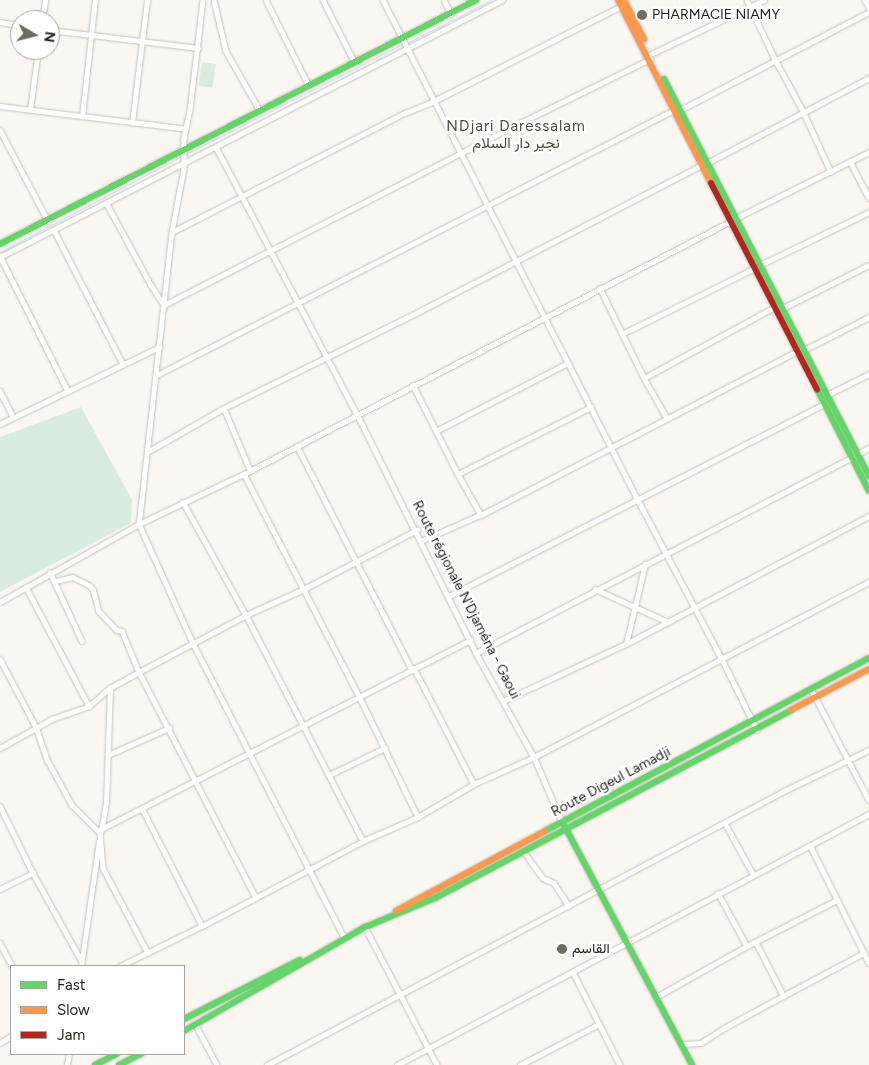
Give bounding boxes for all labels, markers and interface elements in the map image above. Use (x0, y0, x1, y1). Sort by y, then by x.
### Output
place label: PHARMACIE NIAMY (652, 7, 780, 23)
marker: PHARMACIE NIAMY (636, 9, 648, 21)
north arrow (10, 10, 60, 60)
text: N (40, 30, 59, 44)
district label: NDjari Daressalam نجير دار السلام (444, 117, 588, 152)
street label: Route régionale N'Djaména - Gaoui (408, 498, 524, 702)
street label: Route Digeul Lamadji (548, 743, 674, 821)
place label: القاسم (572, 941, 610, 957)
marker: القاسم (556, 943, 568, 955)
legend (10, 965, 185, 1055)
text: Fast (57, 976, 85, 994)
text: Slow (57, 1001, 90, 1019)
text: Jam (57, 1026, 85, 1044)

